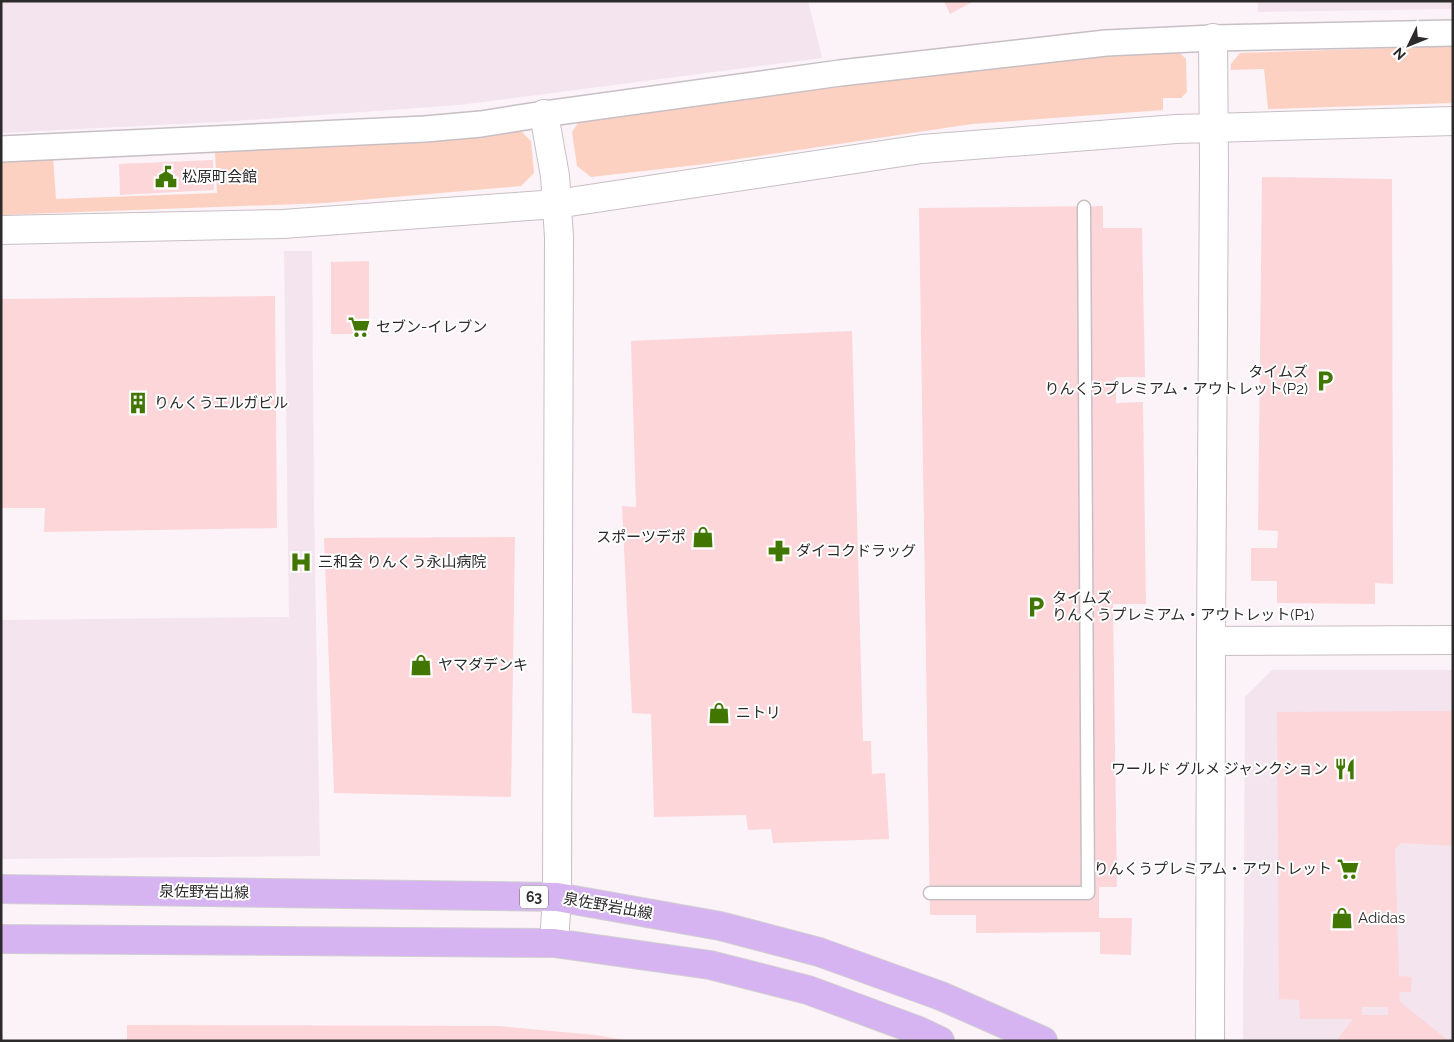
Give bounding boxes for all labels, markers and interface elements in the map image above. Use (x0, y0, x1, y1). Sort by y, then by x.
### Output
north arrow (1384, 20, 1434, 70)
text: N (1390, 45, 1409, 63)
public building icon: 松原町会館 (153, 164, 179, 190)
place label: 松原町会館 (182, 168, 257, 186)
supermarket icon: セブン-イレブン (346, 314, 372, 340)
place label: セブン-イレブン (376, 318, 487, 336)
place label: タイムズ りんくうプレミアム・アウトレット(P2) (1044, 363, 1308, 398)
parking icon: タイムズ りんくうプレミアム・アウトレット(P2) (1312, 368, 1338, 394)
building icon: りんくうエルガビル (125, 390, 151, 416)
place label: りんくうエルガビル (154, 394, 288, 412)
shop icon: スポーツデポ (690, 524, 716, 550)
place label: スポーツデポ (596, 528, 686, 546)
pharmacy icon: ダイコクドラッグ (766, 538, 792, 564)
place label: ダイコクドラッグ (796, 542, 916, 560)
hospital icon: 三和会 りんくう永山病院 (288, 549, 314, 575)
place label: 三和会 りんくう永山病院 (318, 553, 487, 571)
place label: タイムズ りんくうプレミアム・アウトレット(P1) (1052, 589, 1314, 624)
parking icon: タイムズ りんくうプレミアム・アウトレット(P1) (1023, 594, 1049, 620)
shop icon: ヤマダデンキ (408, 652, 434, 678)
place label: ヤマダデンキ (438, 656, 528, 674)
shop icon: ニトリ (706, 700, 732, 726)
place label: ニトリ (736, 704, 781, 722)
restaurant icon: ワールド グルメ ジャンクション (1332, 756, 1358, 782)
place label: ワールド グルメ ジャンクション (1111, 760, 1328, 778)
supermarket icon: りんくうプレミアム・アウトレット (1335, 856, 1361, 882)
place label: りんくうプレミアム・アウトレット (1094, 860, 1332, 878)
street label: 泉佐野岩出線 (159, 882, 249, 902)
road number: 63 (520, 886, 548, 909)
street label: 泉佐野岩出線 (562, 889, 654, 923)
shop icon: Adidas (1329, 905, 1355, 931)
place label: Adidas (1358, 909, 1405, 927)

